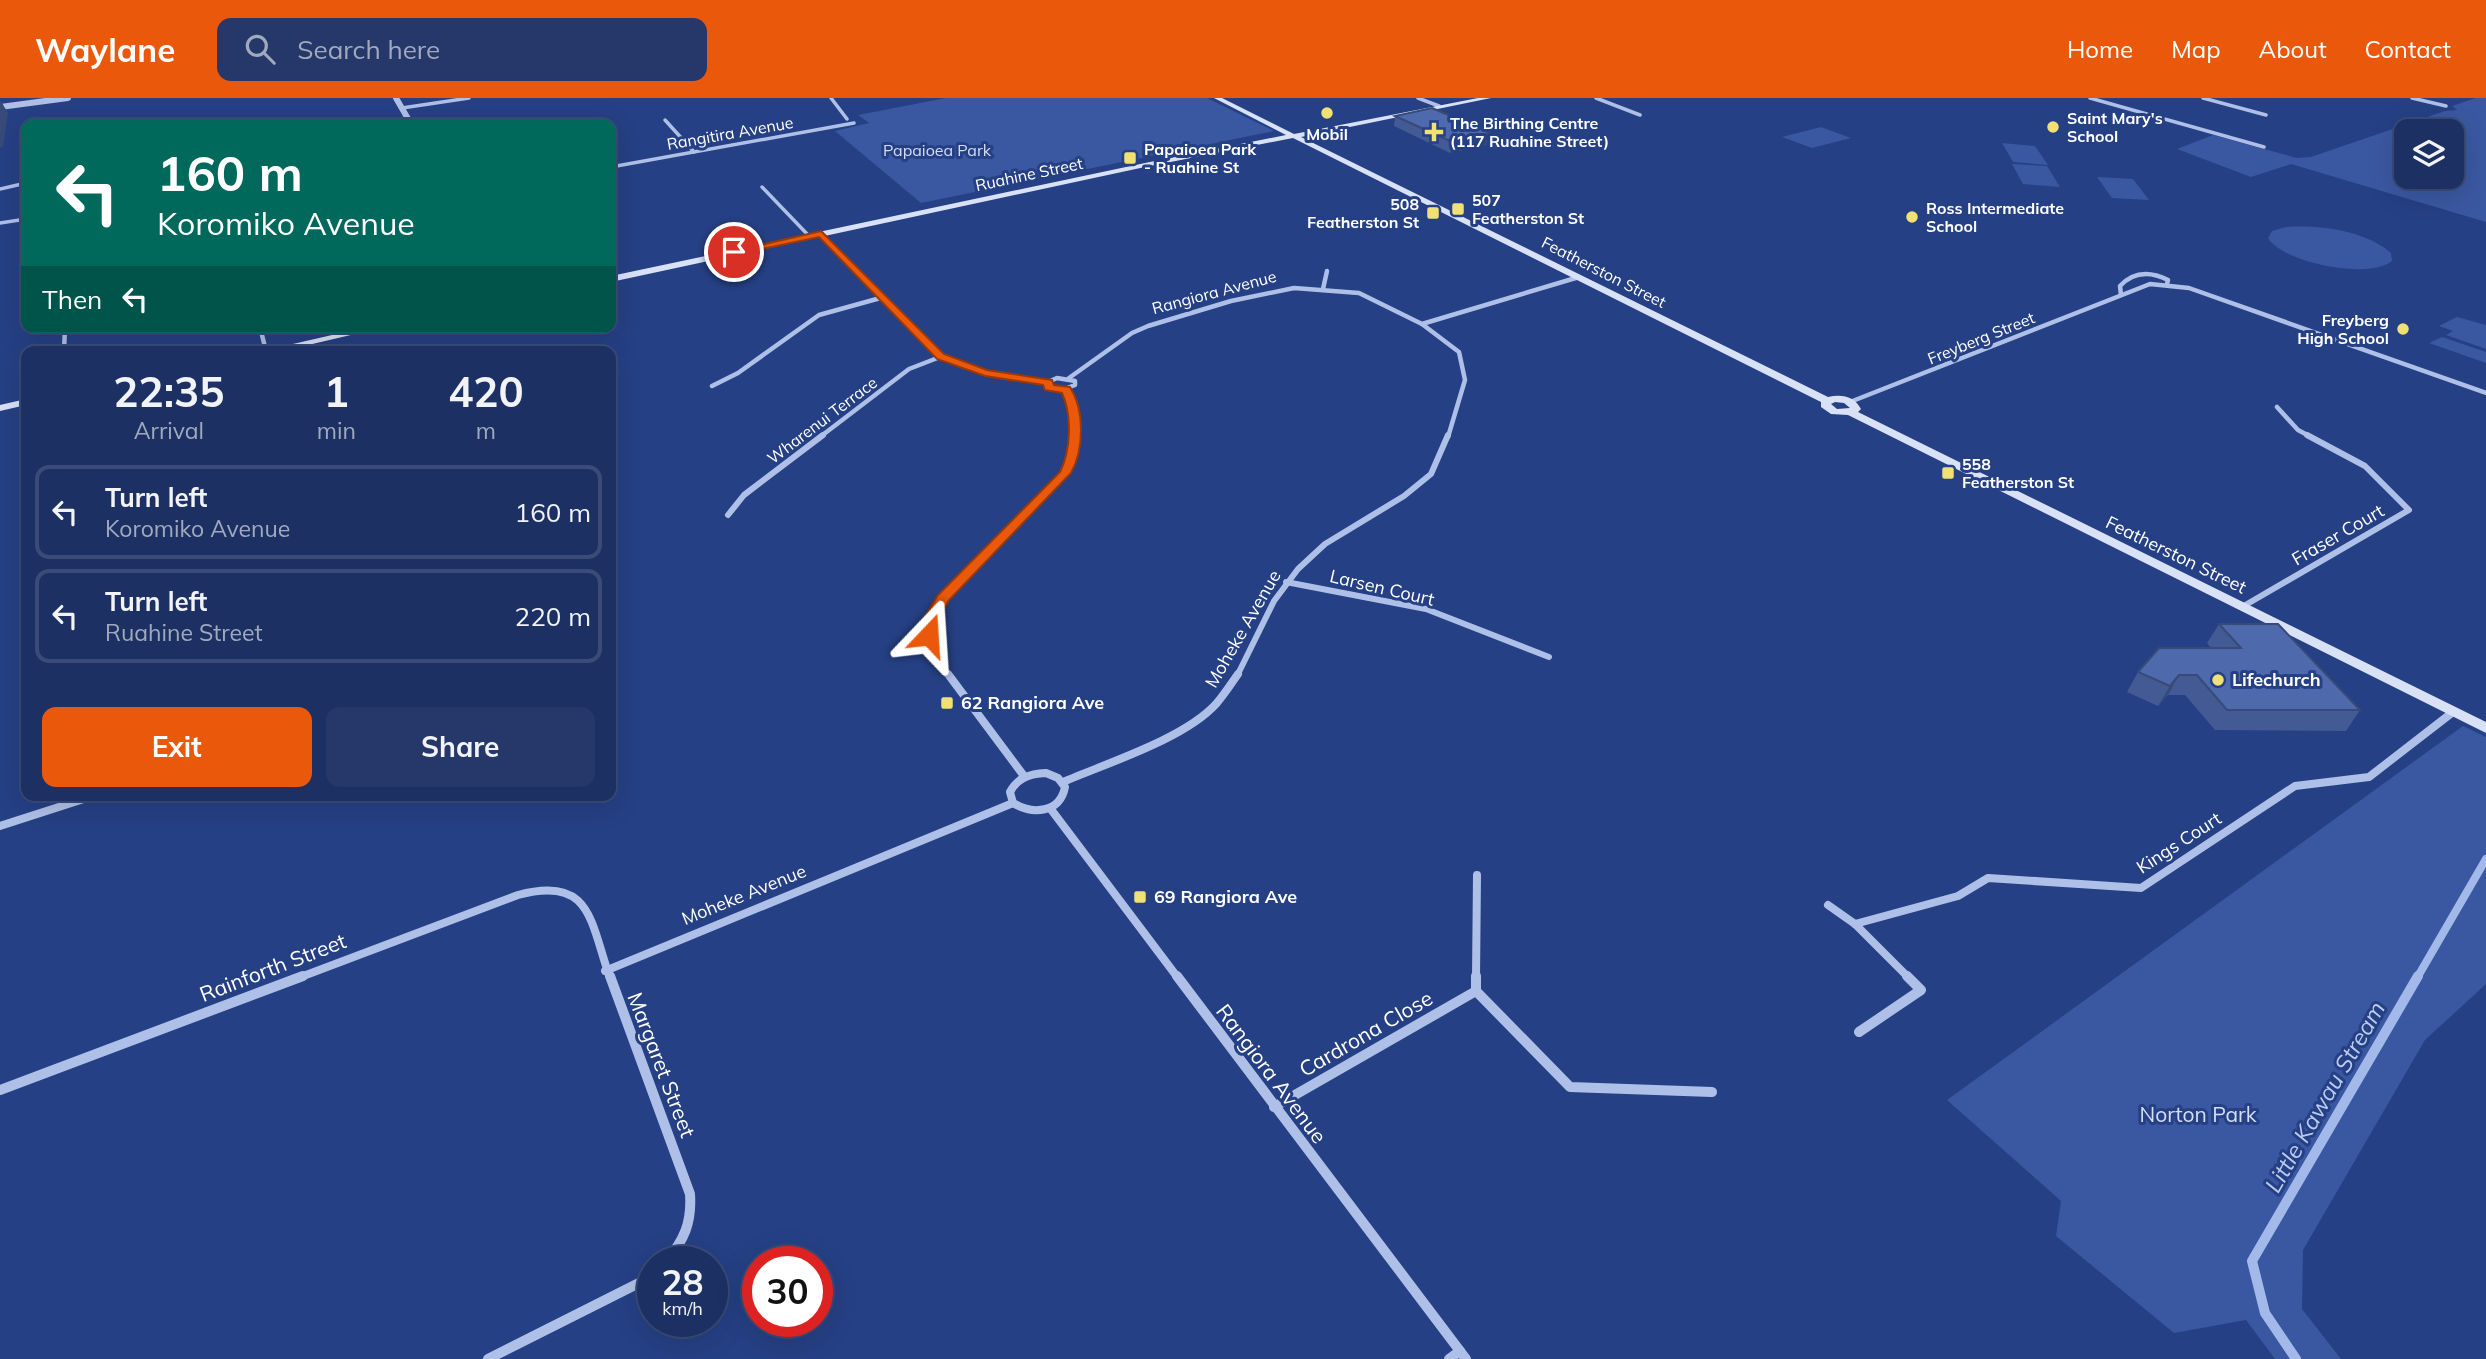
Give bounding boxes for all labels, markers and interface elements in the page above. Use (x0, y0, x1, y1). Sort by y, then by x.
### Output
search box (217, 18, 707, 81)
text: Waylane (35, 29, 175, 70)
icon: search (241, 30, 279, 68)
text: Search here (297, 33, 440, 66)
text: Home (2067, 34, 2133, 64)
text: Map (2171, 34, 2221, 64)
text: About (2259, 34, 2327, 64)
text: Contact (2365, 34, 2451, 64)
marker: Mobil (1319, 105, 1335, 121)
place label: Saint Mary's School (2067, 108, 2163, 146)
street label: Rangitira Avenue (665, 112, 795, 154)
place label: The Birthing Centre (117 Ruahine Street) (1450, 113, 1609, 151)
marker: Saint Mary's School (2045, 119, 2061, 135)
map controls (2394, 119, 2464, 189)
button: layers (2394, 119, 2464, 189)
marker: The Birthing Centre (117 Ruahine Street) (1424, 122, 1444, 142)
place label: Mobil (1306, 124, 1348, 144)
place label: Papaioea Park - Ruahine St (1144, 139, 1257, 177)
park label: Papaioea Park (883, 140, 992, 160)
text: 160 m (157, 142, 303, 203)
icon: left (42, 147, 133, 238)
marker: Papaioea Park - Ruahine St (1122, 150, 1138, 166)
street label: Ruahine Street (973, 153, 1085, 195)
place label: 507 Featherston St (1472, 190, 1584, 228)
place label: 508 Featherston St (1307, 194, 1419, 232)
place label: Ross Intermediate School (1926, 198, 2064, 236)
marker: 507 Featherston St (1450, 201, 1466, 217)
text: Koromiko Avenue (157, 203, 415, 243)
marker: 508 Featherston St (1425, 205, 1441, 221)
marker: Ross Intermediate School (1904, 209, 1920, 225)
pin (704, 222, 764, 282)
street label: Featherston Street (1539, 232, 1670, 312)
icon: arrive (715, 233, 753, 271)
street label: Rangiora Avenue (1150, 266, 1278, 318)
icon: left (116, 280, 154, 318)
text: Then (42, 283, 102, 316)
street label: Freyberg Street (1925, 307, 2038, 369)
place label: Freyberg High School (2297, 310, 2389, 348)
marker: Freyberg High School (2395, 321, 2411, 337)
text: 22:35 (113, 365, 224, 418)
text: 1 (324, 365, 349, 418)
text: 420 (448, 365, 524, 418)
street label: Wharenui Terrace (763, 372, 881, 468)
text: Arrival (134, 416, 204, 445)
text: min (317, 416, 356, 445)
text: m (476, 416, 496, 445)
place label: 558 Featherston St (1962, 454, 2074, 492)
marker: 558 Featherston St (1940, 465, 1956, 481)
text: Turn left (105, 481, 207, 514)
icon: left (46, 493, 84, 531)
text: 160 m (515, 496, 591, 529)
street label: Fraser Court (2287, 499, 2388, 570)
street label: Featherston Street (2102, 511, 2250, 599)
text: Koromiko Avenue (105, 514, 290, 543)
street label: Larsen Court (1328, 564, 1437, 611)
street label: Moheke Avenue (1200, 566, 1286, 692)
text: Turn left (105, 585, 207, 618)
icon: left (46, 597, 84, 635)
position arrow (892, 598, 966, 672)
text: 220 m (515, 600, 591, 633)
text: Ruahine Street (105, 618, 263, 647)
place label: Lifechurch (2232, 668, 2321, 691)
marker: Lifechurch (2210, 672, 2226, 688)
place label: 62 Rangiora Ave (961, 691, 1104, 714)
marker: 62 Rangiora Ave (939, 695, 955, 711)
button: Exit (42, 707, 312, 787)
button: Share (326, 707, 595, 787)
street label: Kings Court (2132, 807, 2225, 878)
street label: Moheke Avenue (678, 859, 809, 930)
place label: 69 Rangiora Ave (1154, 885, 1297, 908)
marker: 69 Rangiora Ave (1132, 889, 1148, 905)
street label: Rainforth Street (196, 927, 349, 1007)
street label: Cardrona Close (1294, 984, 1437, 1082)
street label: Margaret Street (622, 988, 702, 1141)
water label: Little Kawau Stream (2258, 996, 2391, 1198)
street label: Rangiora Avenue (1211, 999, 1333, 1148)
park label: Norton Park (2139, 1101, 2257, 1127)
speed limit sign: 30 (742, 1246, 833, 1337)
text: 28 (661, 1260, 704, 1304)
text: km/h (662, 1297, 703, 1320)

